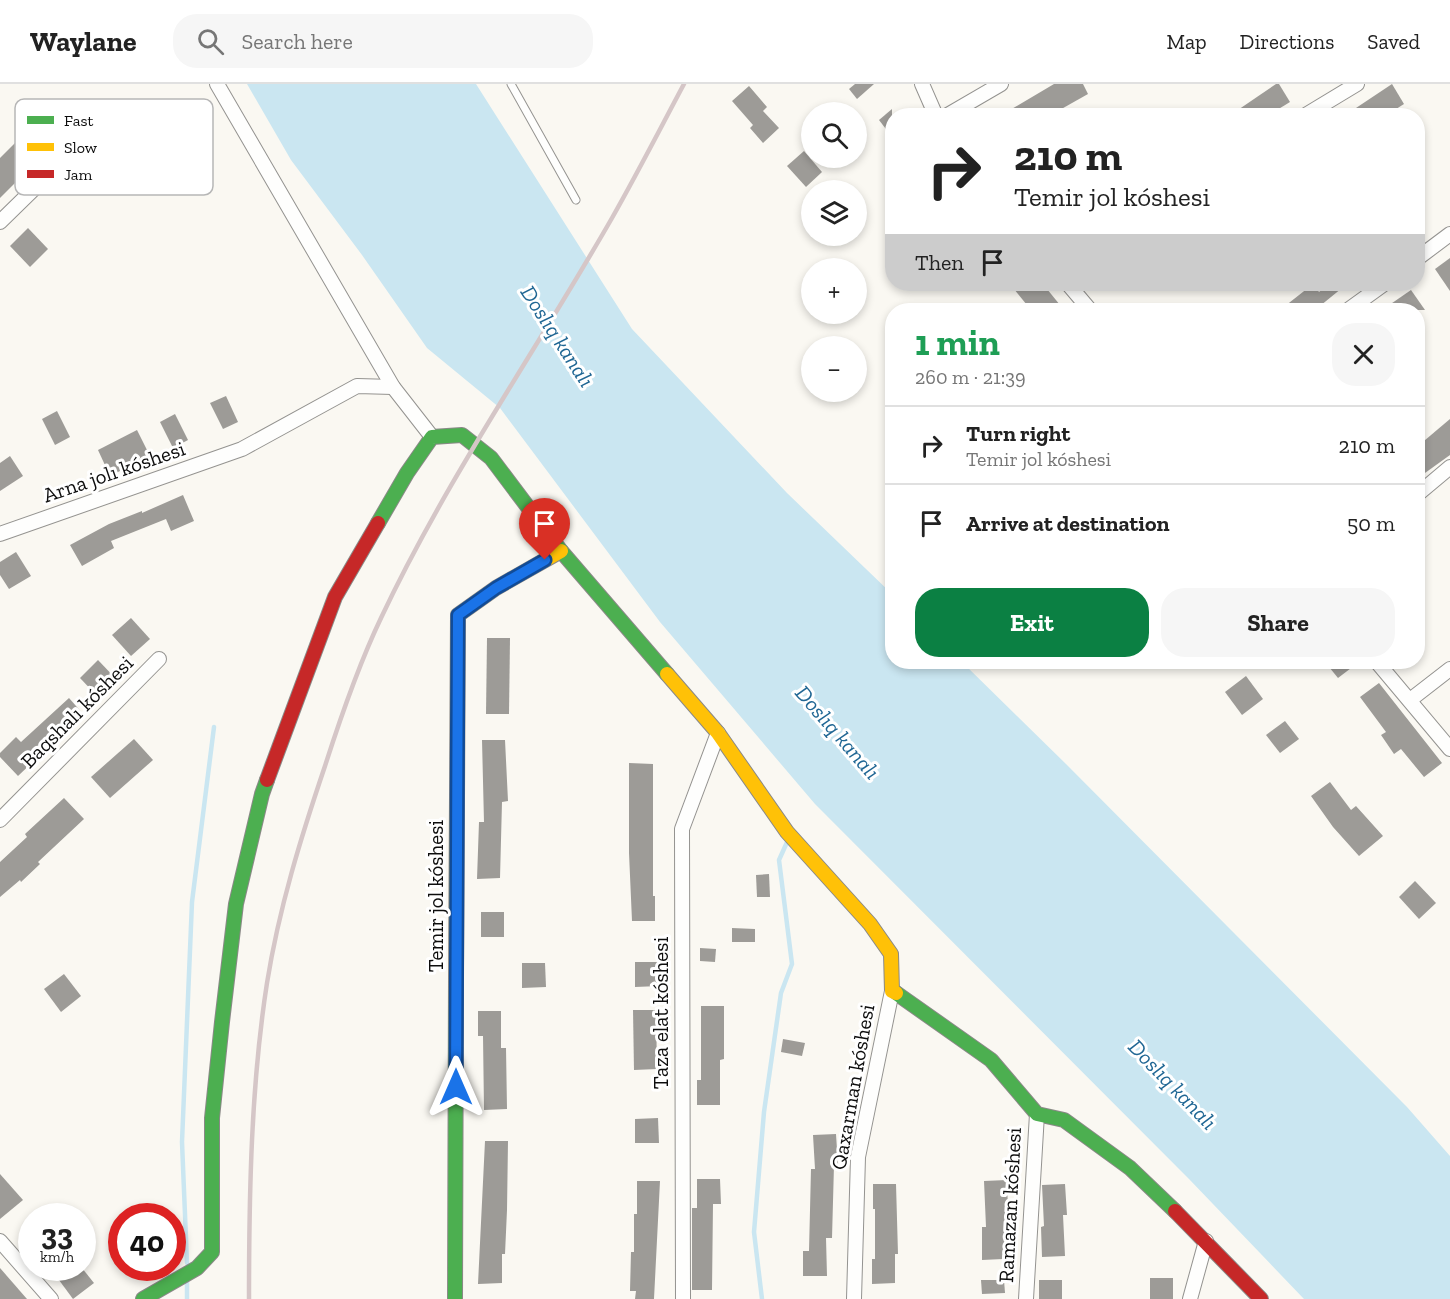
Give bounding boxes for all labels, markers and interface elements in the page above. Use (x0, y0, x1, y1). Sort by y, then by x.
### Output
search box (173, 14, 593, 68)
text: Waylane (30, 25, 137, 58)
icon: search (194, 25, 227, 58)
text: Search here (242, 28, 353, 55)
text: Map (1167, 29, 1207, 54)
text: Directions (1240, 29, 1334, 54)
text: Saved (1367, 29, 1420, 54)
legend (15, 99, 213, 195)
map controls (801, 102, 867, 402)
button: search (801, 102, 867, 168)
text: Fast (64, 111, 93, 130)
text: 210 m (1014, 130, 1122, 181)
icon: right (915, 132, 993, 210)
text: Slow (64, 138, 98, 157)
text: Jam (64, 165, 93, 184)
button: layers (801, 180, 867, 246)
text: Temir jol kóshesi (1014, 181, 1210, 213)
icon: arrive (976, 246, 1009, 279)
text: Then (915, 249, 964, 276)
button: + (801, 258, 867, 324)
water label: Doslıq kanalı (515, 280, 600, 392)
text: 1 min (915, 321, 1000, 364)
button: close (1332, 323, 1395, 386)
button: − (801, 336, 867, 402)
text: 260 m · 21:39 (915, 365, 1026, 389)
text: Turn right (966, 420, 1070, 447)
icon: right (915, 429, 948, 462)
text: 210 m (1339, 432, 1395, 459)
street label: Arna jolı kóshesi (39, 435, 189, 509)
text: Temir jol kóshesi (966, 447, 1111, 471)
pin (519, 498, 570, 560)
icon: arrive (528, 507, 561, 540)
icon: arrive (915, 507, 948, 540)
text: Arrive at destination (966, 510, 1169, 537)
text: 50 m (1347, 510, 1395, 537)
button: Exit (915, 588, 1149, 657)
button: Share (1161, 588, 1395, 657)
street label: Baqshalı kóshesi (15, 650, 138, 773)
water label: Doslıq kanalı (789, 680, 886, 785)
street label: Temir jol kóshesi (423, 820, 449, 972)
street label: Taza elat kóshesi (648, 937, 673, 1089)
street label: Qaxarman kóshesi (826, 1002, 879, 1172)
water label: Doslıq kanalı (1123, 1033, 1223, 1135)
position arrow (424, 1055, 488, 1119)
street label: Ramazan kóshesi (993, 1127, 1026, 1283)
speed limit sign: 40 (108, 1203, 186, 1281)
text: 33 (41, 1217, 73, 1253)
text: km/h (40, 1248, 74, 1266)

